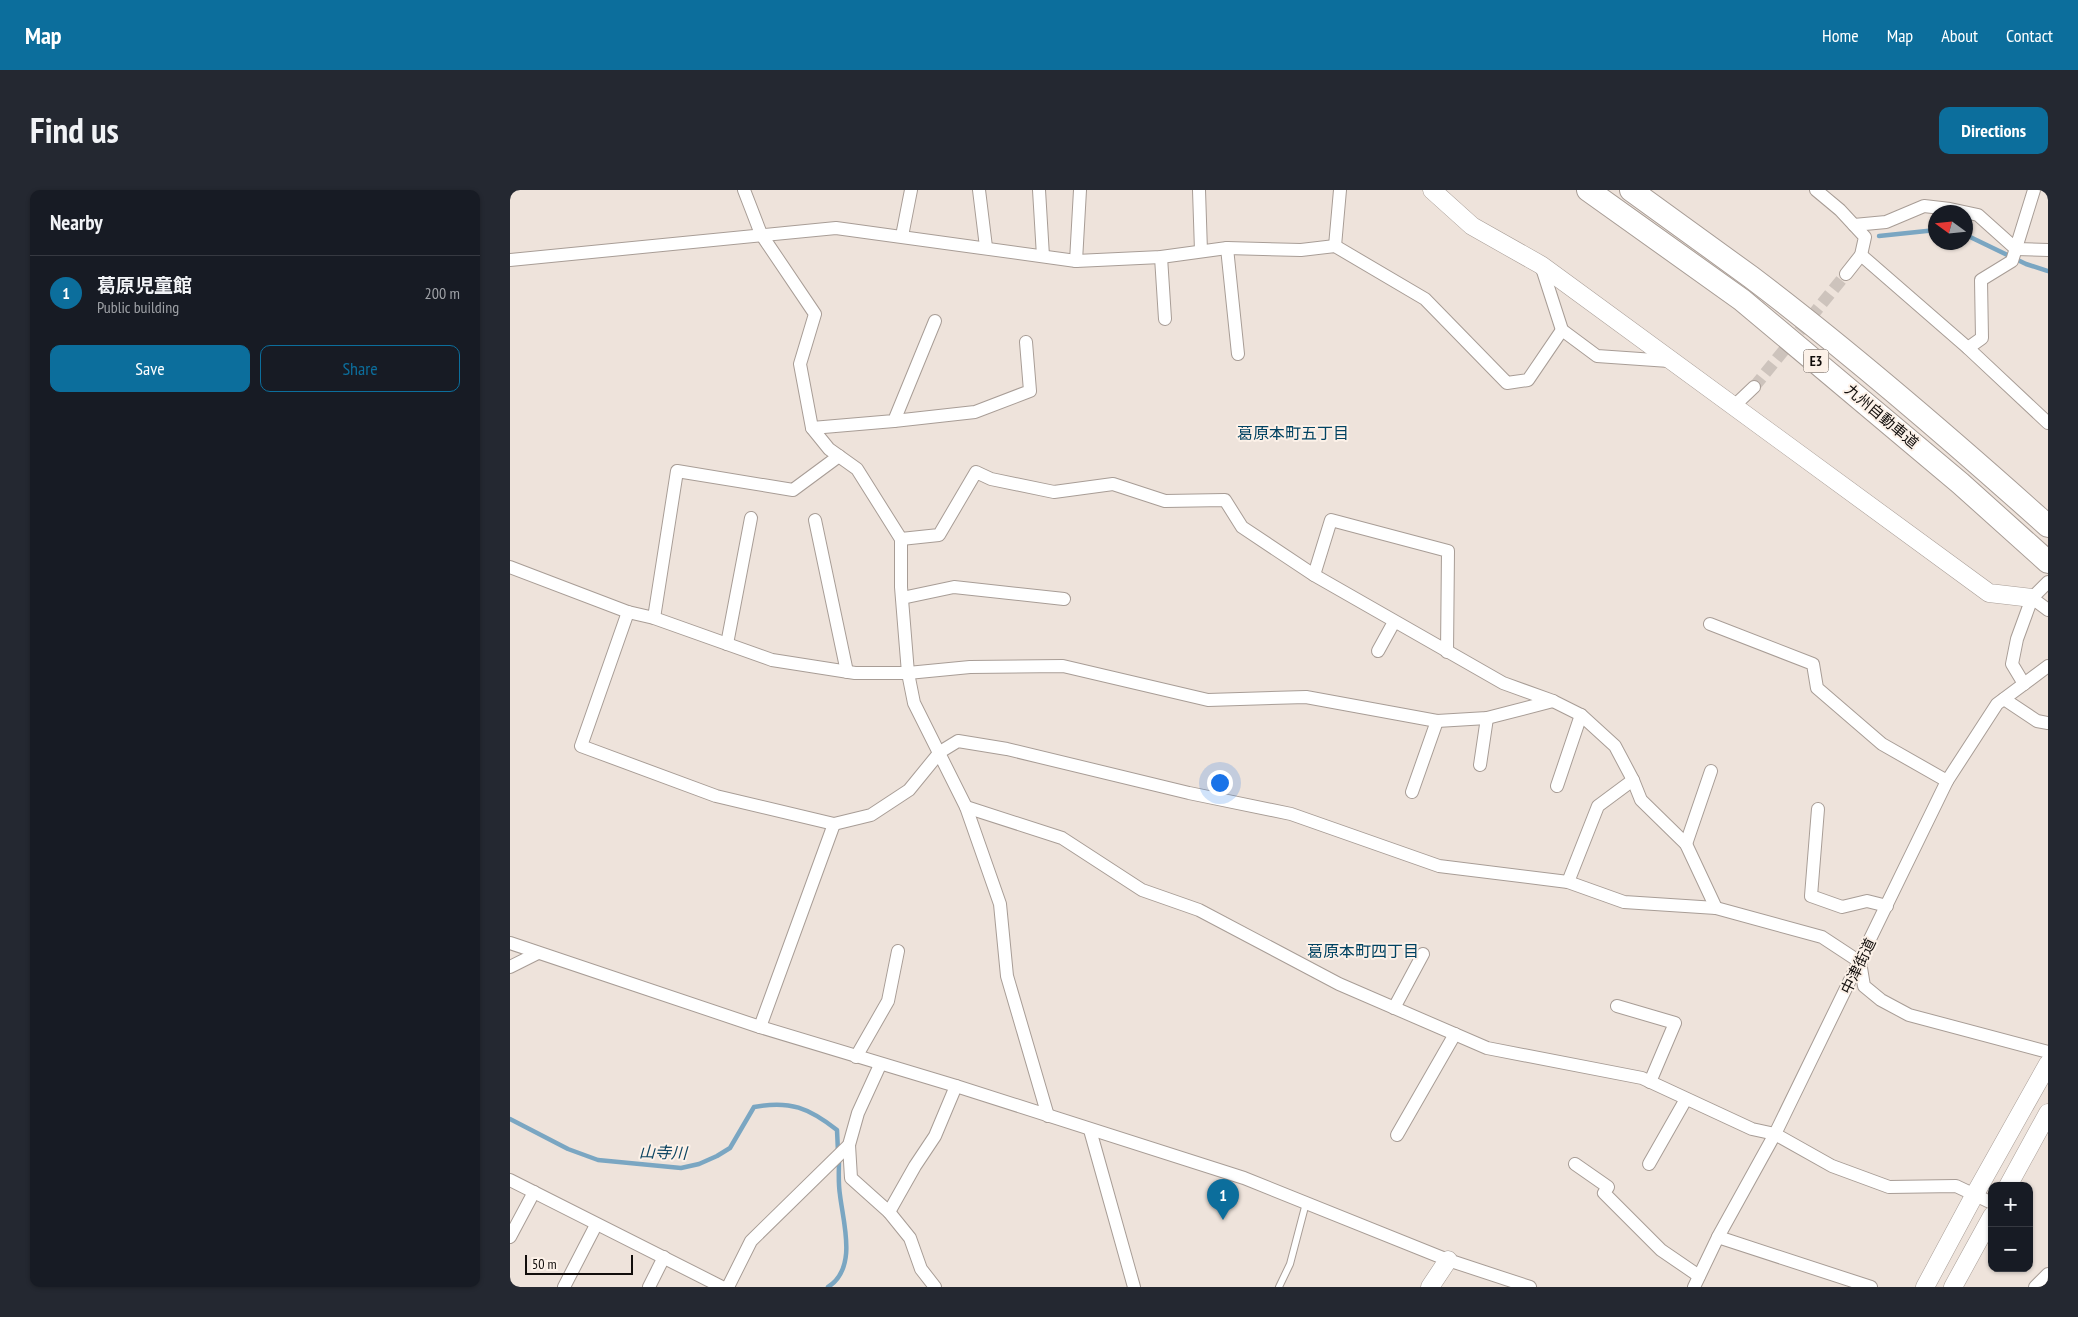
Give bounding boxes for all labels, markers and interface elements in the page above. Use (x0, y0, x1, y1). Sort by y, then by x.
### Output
text: Map (25, 20, 62, 51)
text: Home (1822, 24, 1859, 47)
text: Map (1887, 24, 1913, 47)
text: About (1941, 24, 1978, 47)
text: Contact (2006, 24, 2053, 47)
text: Find us (30, 107, 119, 153)
button: Directions (1939, 107, 2048, 154)
north arrow (1928, 205, 1973, 250)
text: Nearby (50, 209, 103, 236)
text: 葛原児童館 (97, 273, 192, 297)
text: 1 (62, 283, 70, 303)
text: 200 m (425, 283, 460, 303)
text: Public building (97, 297, 179, 317)
button: Save (50, 345, 250, 392)
button: Share (260, 345, 460, 392)
road number: E3 (1804, 350, 1828, 372)
street label: 九州自動車道 (1841, 380, 1923, 452)
district label: 葛原本町五丁目 (1237, 423, 1349, 443)
your location (1207, 770, 1233, 796)
street label: 中津街道 (1836, 935, 1880, 997)
district label: 葛原本町四丁目 (1307, 941, 1419, 961)
water label: 山寺川 (639, 1141, 689, 1163)
pin: 1 (1207, 1179, 1239, 1220)
map controls (1988, 1182, 2033, 1272)
button: + (1988, 1182, 2033, 1227)
button: − (1988, 1227, 2033, 1272)
scale bar (525, 1252, 632, 1275)
text: 50 m (532, 1255, 557, 1273)

